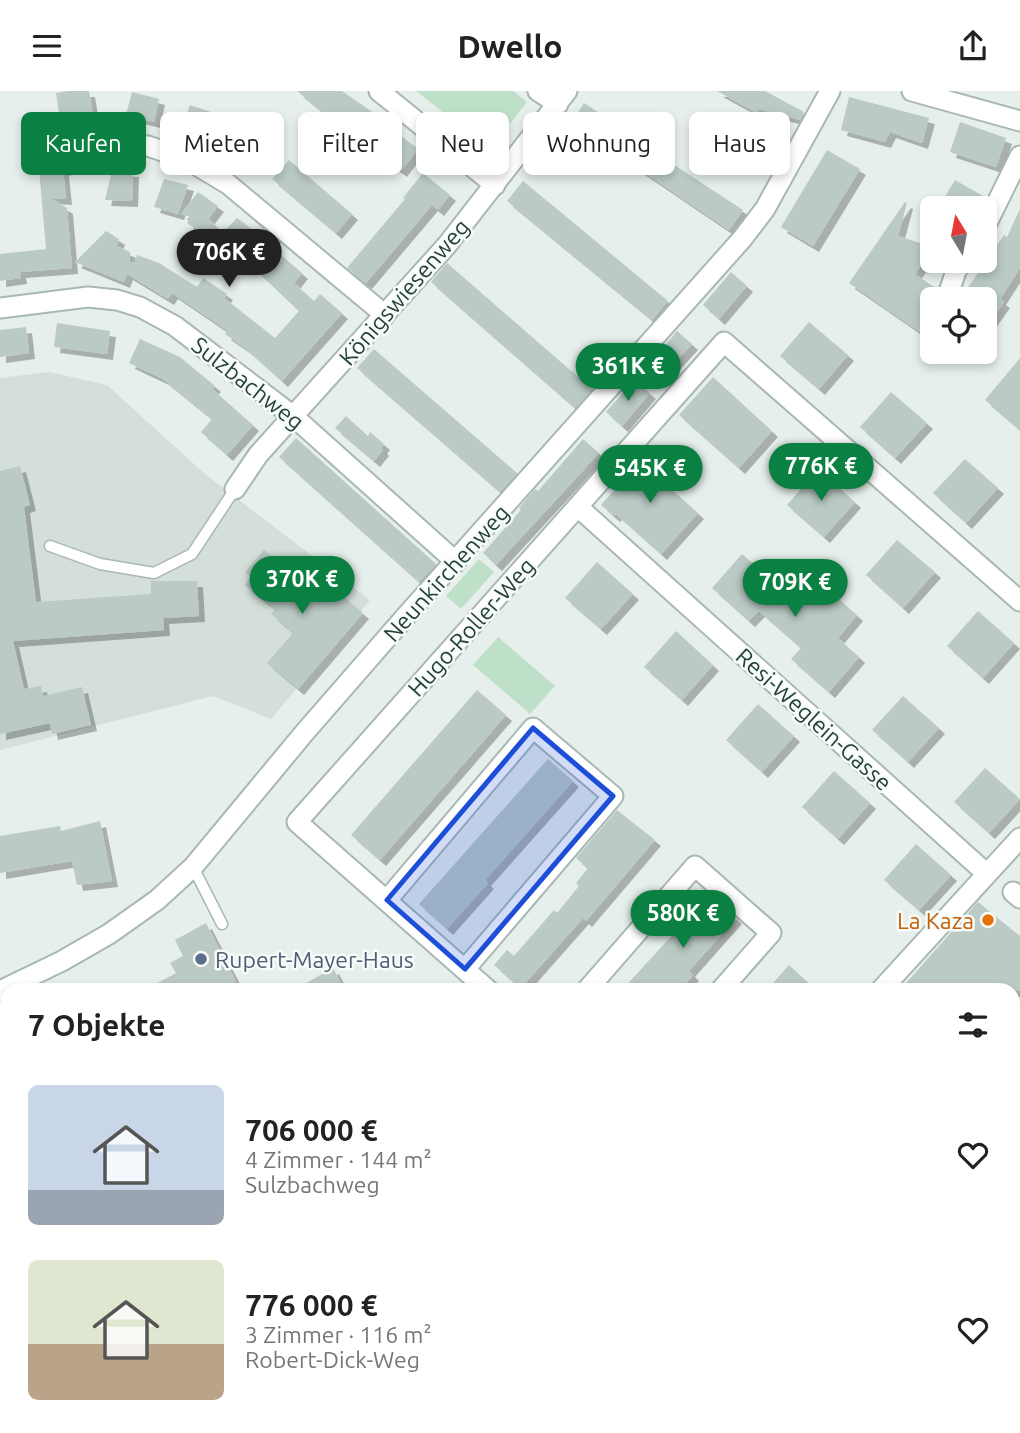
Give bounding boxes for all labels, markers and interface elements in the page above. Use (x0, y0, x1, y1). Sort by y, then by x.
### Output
icon: menu (28, 27, 66, 65)
icon: share (954, 27, 992, 65)
text: Dwello (457, 28, 563, 64)
chip: Kaufen (21, 112, 146, 175)
chip: Mieten (160, 112, 284, 175)
chip: Filter (298, 112, 402, 175)
chip: Neu (416, 112, 509, 175)
chip: Wohnung (523, 112, 675, 175)
chip: Haus (689, 112, 790, 175)
north arrow (920, 196, 998, 273)
map controls (920, 196, 997, 364)
street label: Königswiesenweg (334, 214, 474, 370)
pin: 706K € (172, 229, 286, 289)
text: 706K € (193, 239, 265, 264)
button: locate (920, 287, 997, 364)
street label: Sulzbachweg (187, 332, 309, 434)
pin: 361K € (571, 343, 685, 403)
text: 361K € (592, 353, 664, 378)
pin: 776K € (764, 443, 878, 503)
pin: 545K € (593, 445, 707, 505)
text: 776K € (785, 453, 857, 478)
text: 545K € (614, 455, 686, 480)
street label: Neunkirchenweg (378, 500, 514, 646)
street label: Hugo-Roller-Weg (403, 553, 539, 701)
pin: 370K € (245, 557, 359, 616)
pin: 709K € (738, 559, 852, 619)
text: 370K € (266, 566, 338, 591)
text: 709K € (759, 569, 831, 594)
street label: Resi-Weglein-Gasse (731, 643, 897, 795)
pin: 580K € (626, 891, 740, 950)
text: 580K € (647, 900, 719, 925)
place label: La Kaza (897, 908, 974, 933)
marker: La Kaza (980, 912, 996, 928)
place label: Rupert-Mayer-Haus (215, 947, 414, 972)
marker: Rupert-Mayer-Haus (193, 951, 209, 967)
icon: filters (954, 1006, 992, 1044)
text: 7 Objekte (28, 1008, 166, 1042)
icon: home (84, 1113, 168, 1197)
text: 706 000 € (245, 1113, 378, 1147)
icon: heart (954, 1136, 992, 1174)
text: 4 Zimmer · 144 m² (245, 1147, 432, 1172)
text: Sulzbachweg (245, 1172, 380, 1197)
icon: home (84, 1288, 168, 1372)
text: 776 000 € (245, 1288, 378, 1322)
icon: heart (954, 1311, 992, 1349)
text: 3 Zimmer · 116 m² (245, 1322, 432, 1347)
text: Robert-Dick-Weg (245, 1347, 420, 1372)

